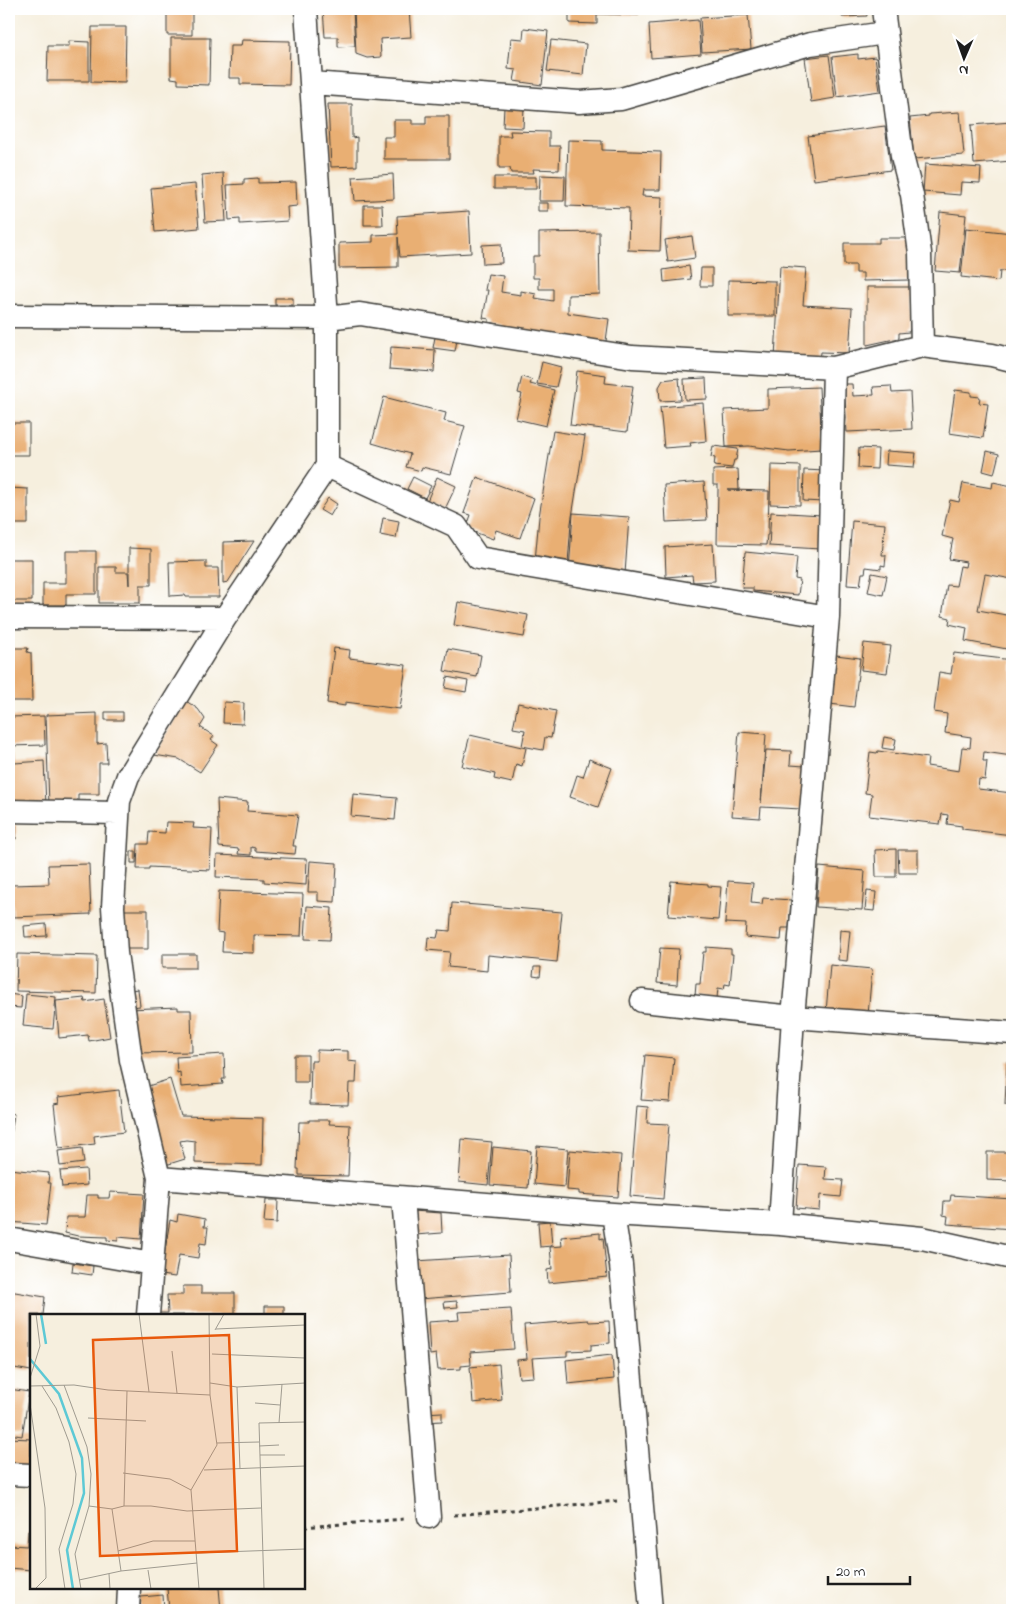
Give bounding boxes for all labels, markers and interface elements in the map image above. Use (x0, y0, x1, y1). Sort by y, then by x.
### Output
north arrow (938, 32, 988, 82)
text: N (959, 59, 969, 80)
inset map (30, 1314, 305, 1589)
scale bar (828, 1554, 911, 1586)
text: 20 m (836, 1561, 866, 1583)

